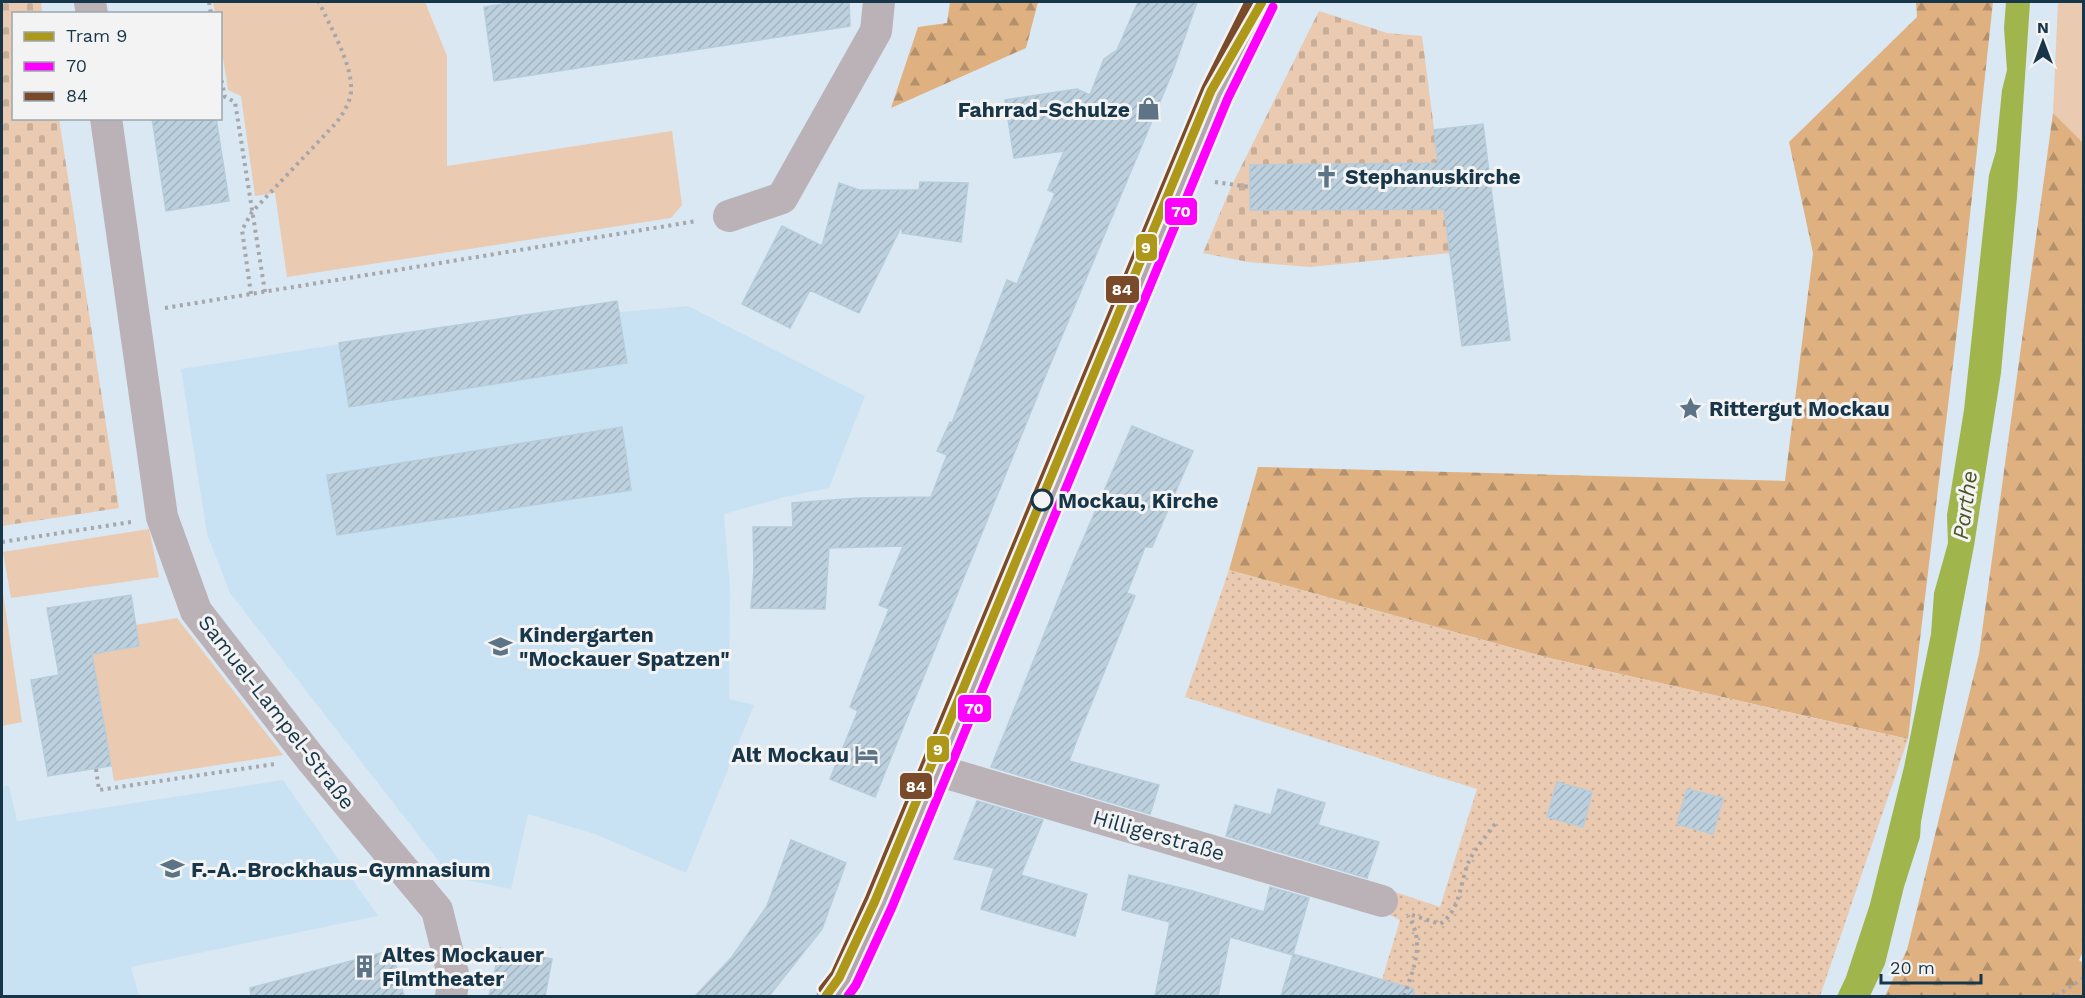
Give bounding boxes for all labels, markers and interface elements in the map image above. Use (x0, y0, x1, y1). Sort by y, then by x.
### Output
legend (12, 12, 222, 120)
north arrow (2013, 12, 2073, 72)
text: N (2037, 18, 2049, 37)
text: Tram 9 (66, 25, 127, 46)
text: 70 (66, 55, 87, 76)
text: 84 (66, 85, 88, 106)
shop icon: Fahrrad-Schulze (1135, 96, 1161, 122)
place label: Fahrrad-Schulze (958, 97, 1130, 122)
church icon: Stephanuskirche (1314, 163, 1340, 189)
place label: Stephanuskirche (1345, 164, 1521, 189)
line badge: 70 (1164, 197, 1198, 226)
text: 70 (1171, 202, 1191, 221)
line badge: 9 (1135, 233, 1158, 262)
text: 9 (1141, 238, 1151, 257)
line badge: 84 (1105, 275, 1140, 304)
text: 84 (1112, 280, 1132, 299)
place icon: Rittergut Mockau (1678, 395, 1704, 421)
place label: Rittergut Mockau (1709, 396, 1890, 421)
water label: Parthe (1948, 469, 1982, 541)
place label: Mockau, Kirche (1058, 488, 1218, 513)
marker: Mockau, Kirche (1031, 489, 1053, 511)
street label: Samuel-Lampel-Straße (193, 610, 361, 814)
place label: Kindergarten "Mockauer Spatzen" (519, 622, 730, 671)
school or university icon: Kindergarten "Mockauer Spatzen" (488, 633, 514, 659)
line badge: 70 (957, 694, 992, 723)
text: 70 (964, 699, 984, 718)
line badge: 9 (926, 735, 950, 763)
text: 9 (933, 740, 943, 759)
hotel icon: Alt Mockau (854, 741, 880, 767)
place label: Alt Mockau (731, 742, 849, 767)
line badge: 84 (899, 772, 933, 800)
text: 84 (906, 777, 926, 796)
street label: Hilligerstraße (1090, 804, 1228, 866)
school or university icon: F.-A.-Brockhaus-Gymnasium (160, 856, 186, 882)
place label: F.-A.-Brockhaus-Gymnasium (191, 857, 490, 882)
place label: Altes Mockauer Filmtheater (382, 942, 544, 991)
scale bar (1881, 947, 1982, 985)
building icon: Altes Mockauer Filmtheater (351, 953, 377, 979)
text: 20 m (1890, 957, 1935, 978)

